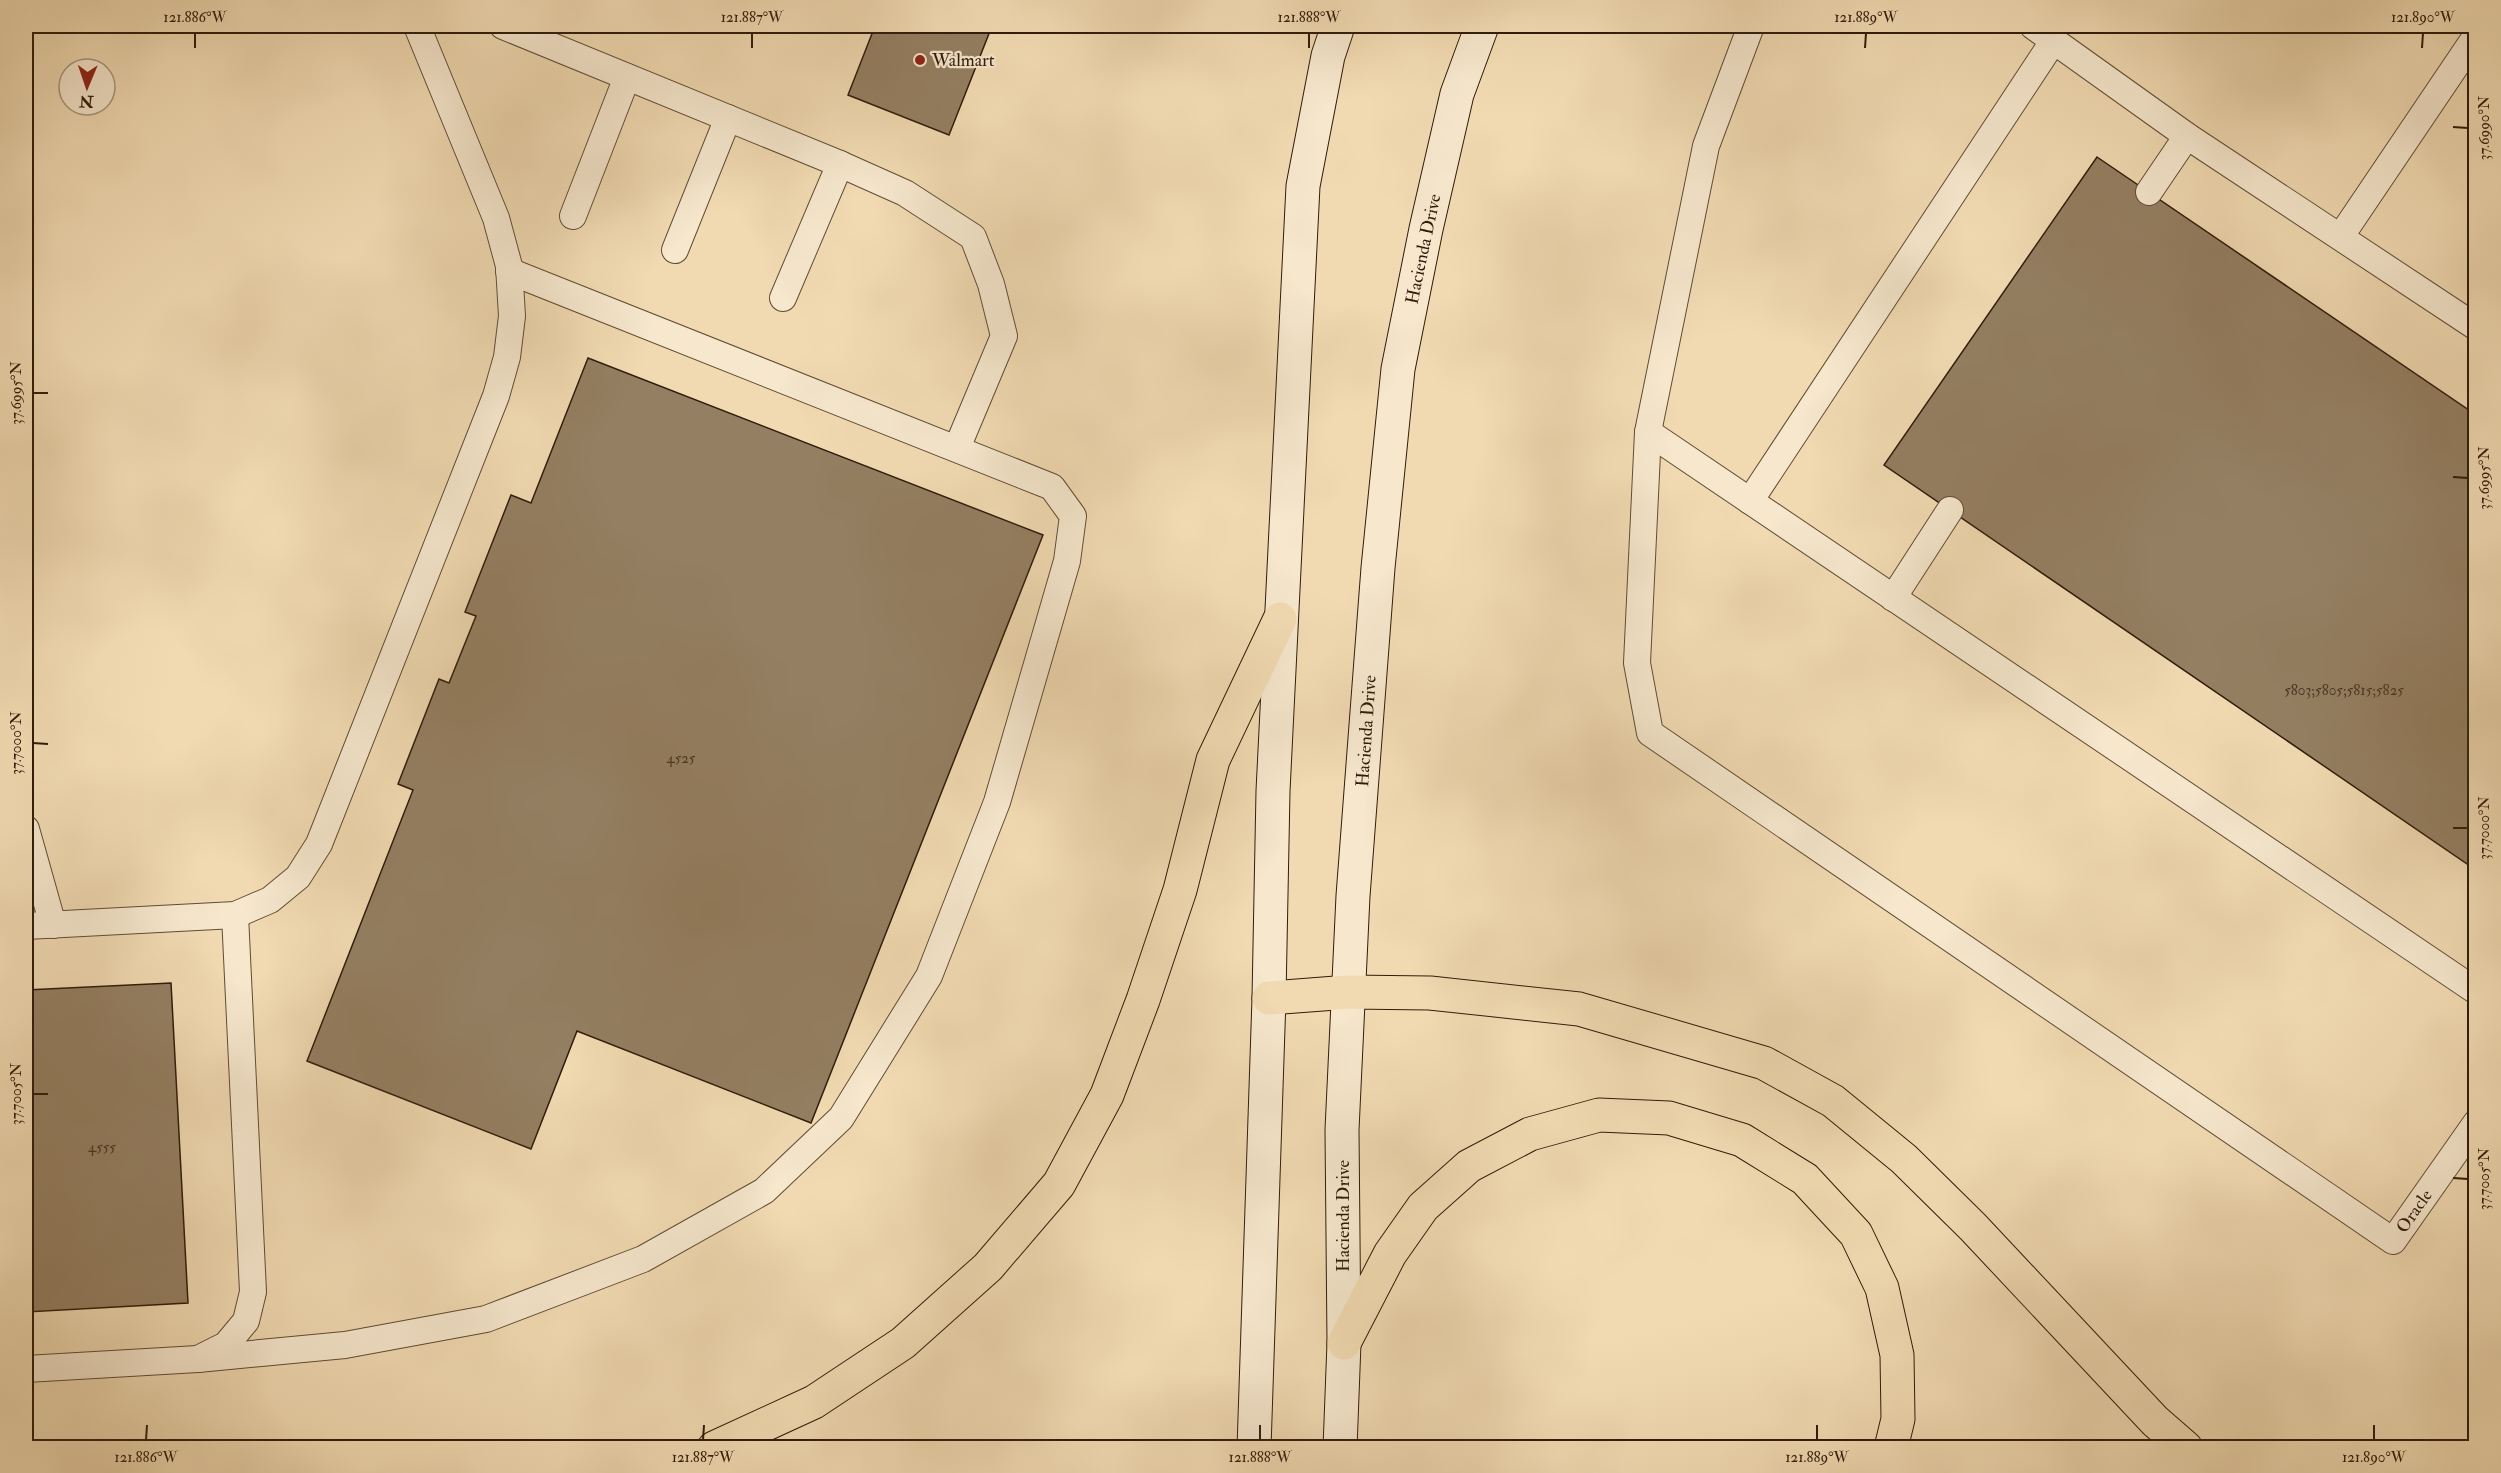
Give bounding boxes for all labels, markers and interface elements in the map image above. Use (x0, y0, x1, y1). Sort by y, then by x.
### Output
text: 121.886°W (163, 8, 227, 27)
text: 121.887°W (721, 8, 784, 27)
text: 121.888°W (1278, 8, 1341, 27)
text: 121.889°W (1834, 8, 1899, 27)
text: 121.890°W (2391, 8, 2456, 27)
place label: Walmart (931, 49, 995, 72)
marker: Walmart (913, 53, 927, 67)
north arrow (57, 57, 117, 117)
text: N (78, 91, 95, 111)
text: 37.6990°N (2475, 95, 2494, 160)
street label: Hacienda Drive (1401, 191, 1446, 306)
text: 37.6995°N (7, 361, 26, 425)
text: 37.6995°N (2475, 446, 2494, 510)
street label: Hacienda Drive (1351, 674, 1382, 788)
house number: 5803;5805;5815;5825 (2284, 681, 2404, 700)
text: 37.7000°N (7, 711, 26, 775)
house number: 4525 (667, 749, 696, 768)
text: 37.7000°N (2475, 796, 2494, 860)
text: 37.7005°N (7, 1062, 26, 1125)
house number: 4555 (88, 1138, 116, 1157)
text: 37.7005°N (2475, 1147, 2494, 1210)
street label: Hacienda Drive (1332, 1159, 1355, 1272)
street label: Oracle (2391, 1185, 2438, 1238)
text: 121.886°W (114, 1448, 178, 1467)
text: 121.887°W (672, 1448, 735, 1467)
text: 121.888°W (1229, 1448, 1292, 1467)
text: 121.889°W (1785, 1448, 1850, 1467)
text: 121.890°W (2342, 1448, 2407, 1467)

